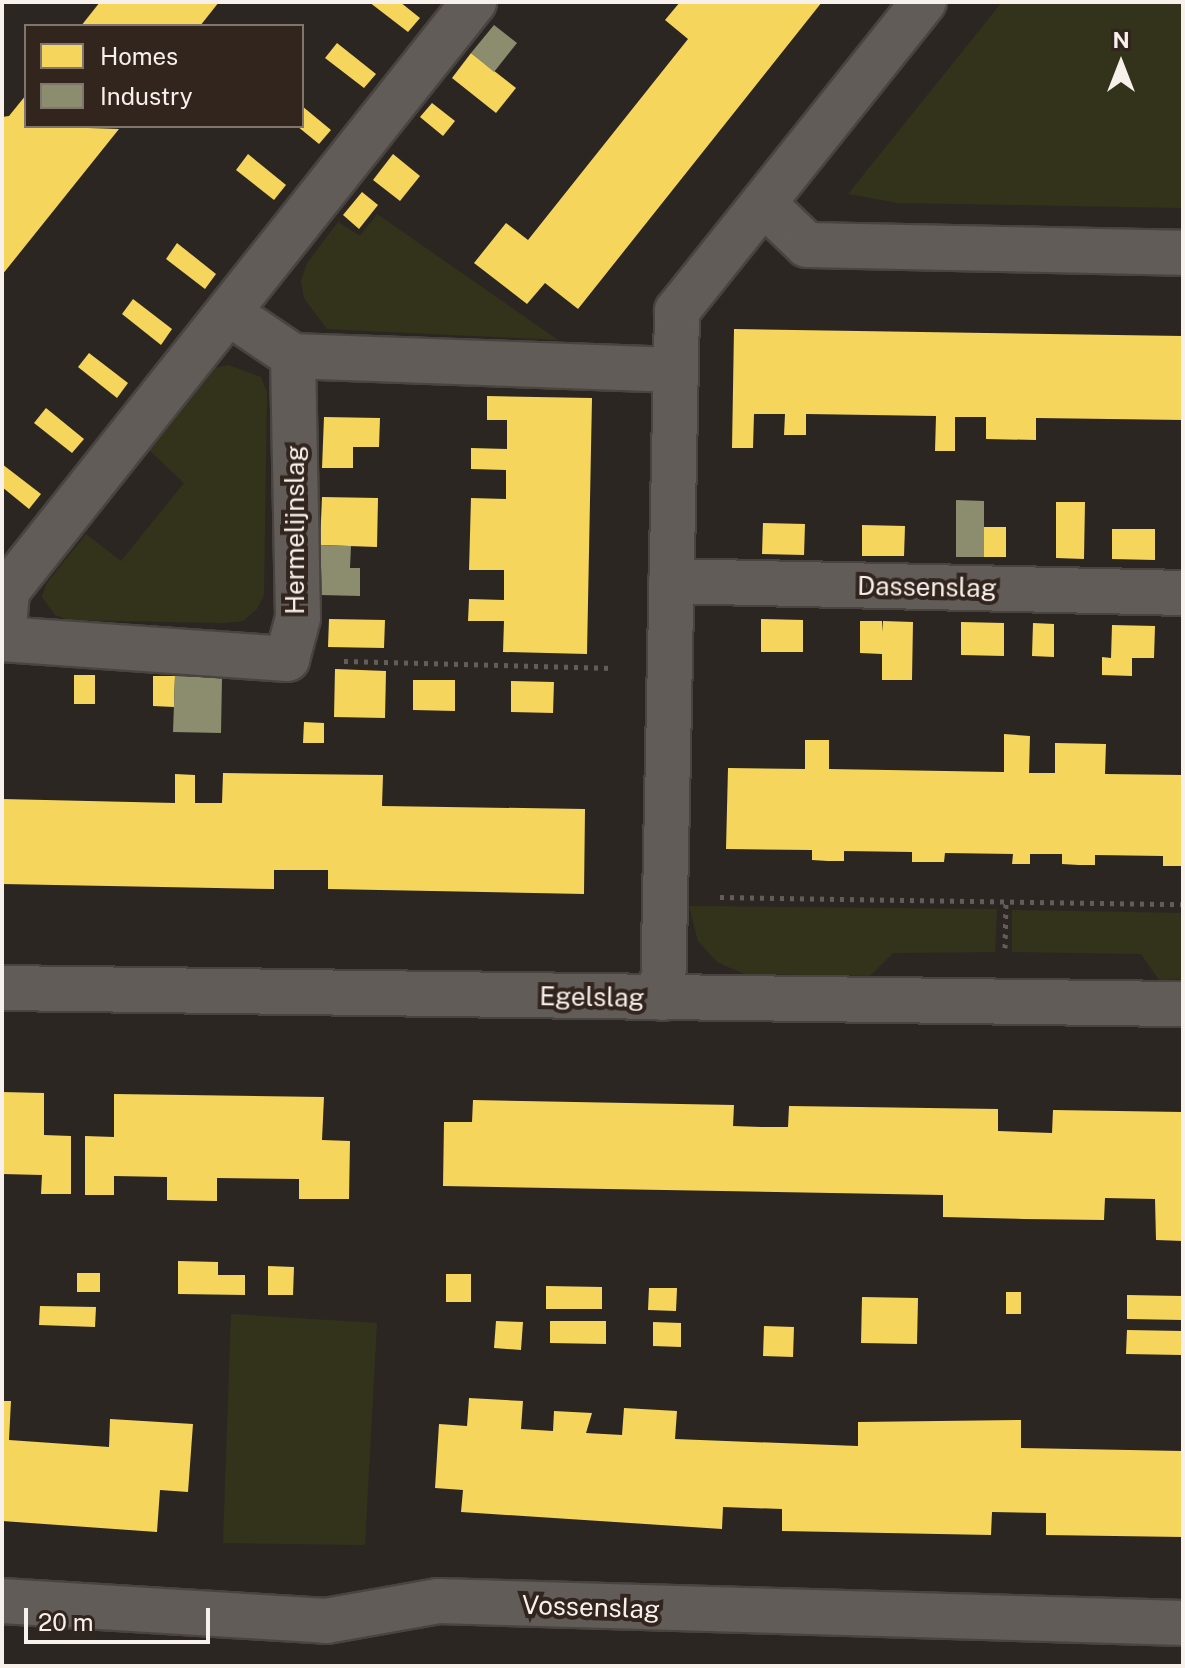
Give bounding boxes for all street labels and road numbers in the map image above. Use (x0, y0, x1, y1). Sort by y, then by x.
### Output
street label: Hermelijnslag (279, 445, 311, 615)
street label: Dassenslag (857, 570, 997, 604)
street label: Egelslag (539, 980, 645, 1014)
street label: Vossenslag (521, 1589, 661, 1625)

